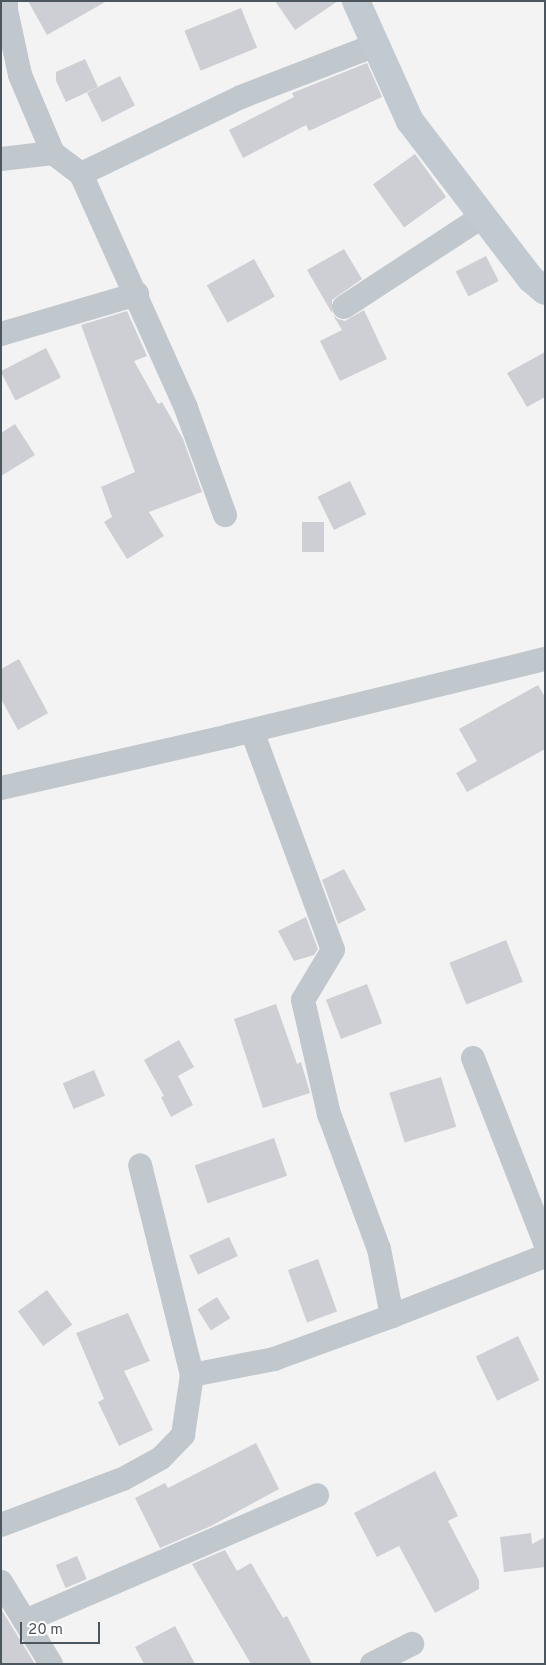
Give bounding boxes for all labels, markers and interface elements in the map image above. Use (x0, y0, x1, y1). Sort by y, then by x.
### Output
scale bar (22, 1612, 102, 1644)
text: 20 m (28, 1621, 63, 1640)

